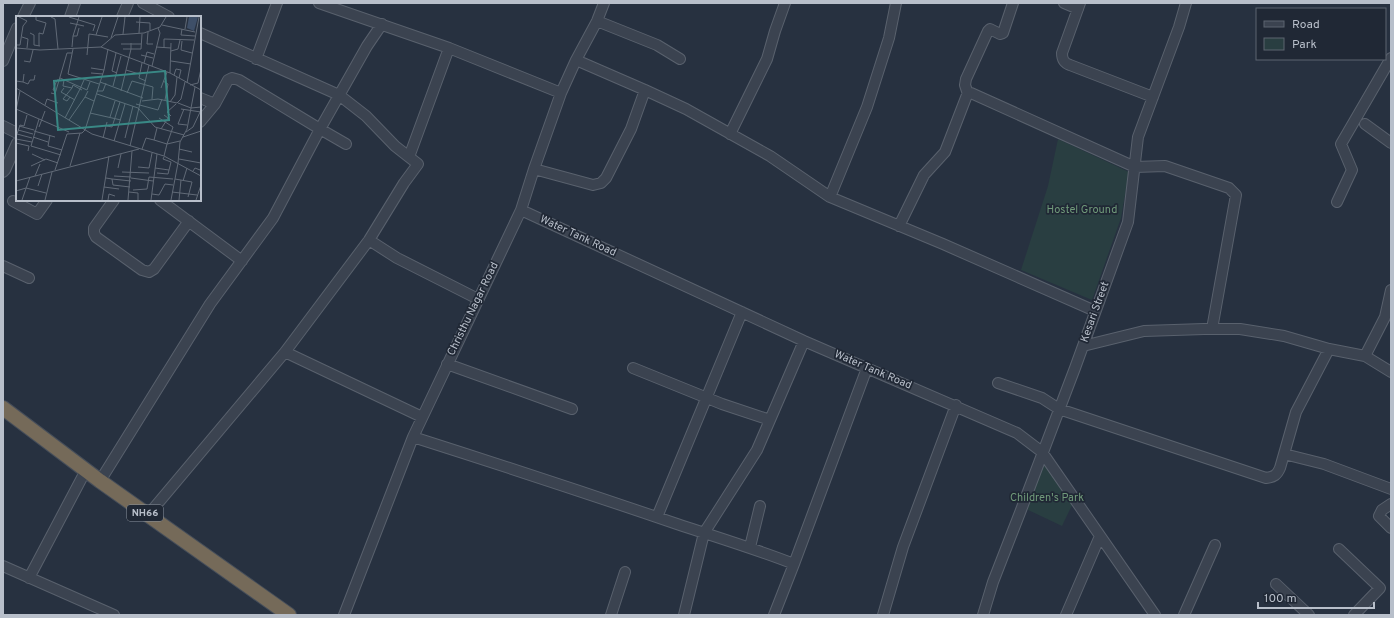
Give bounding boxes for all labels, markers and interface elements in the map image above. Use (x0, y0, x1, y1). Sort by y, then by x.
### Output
legend (1256, 8, 1386, 60)
inset map (16, 16, 201, 201)
text: Road (1292, 17, 1320, 33)
text: Park (1292, 37, 1317, 53)
park label: Hostel Ground (1047, 203, 1117, 217)
street label: Water Tank Road (538, 212, 618, 260)
street label: Christhu Nagar Road (444, 260, 502, 358)
street label: Kesari Street (1078, 280, 1112, 344)
street label: Water Tank Road (832, 347, 914, 393)
park label: Children's Park (1010, 491, 1084, 505)
road number: NH66 (127, 505, 163, 521)
scale bar (1258, 584, 1374, 610)
text: 100 m (1264, 591, 1297, 607)

